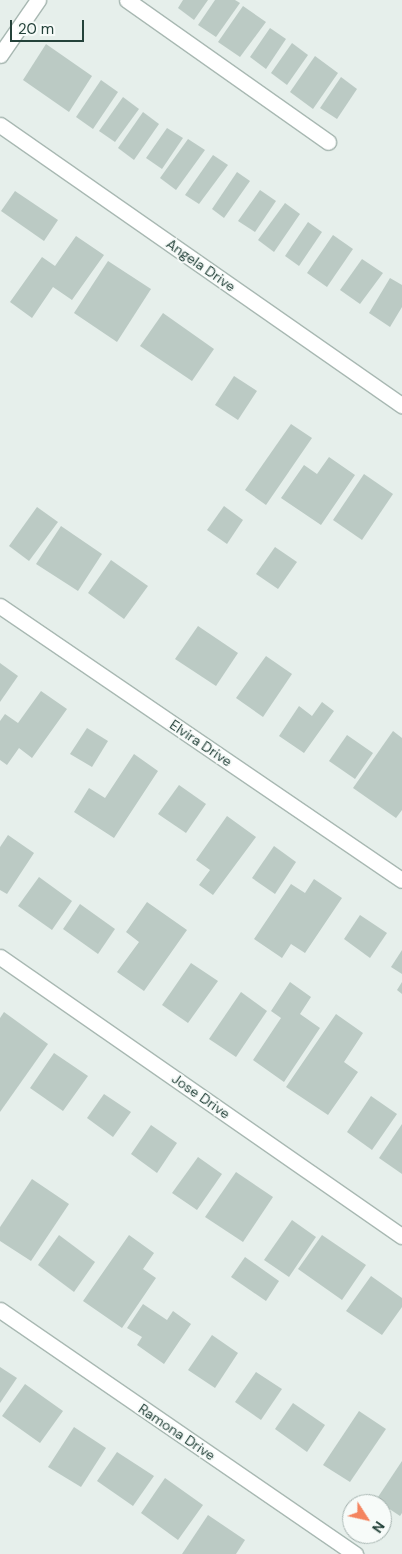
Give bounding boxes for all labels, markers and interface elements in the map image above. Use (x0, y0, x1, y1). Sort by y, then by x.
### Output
scale bar (12, 10, 86, 42)
text: 20 m (18, 19, 54, 39)
street label: Angela Drive (163, 235, 239, 295)
street label: Elvira Drive (167, 716, 235, 770)
street label: Jose Drive (169, 1070, 233, 1122)
street label: Ramona Drive (135, 1400, 219, 1464)
north arrow (342, 1494, 392, 1544)
text: N (368, 1518, 389, 1536)

